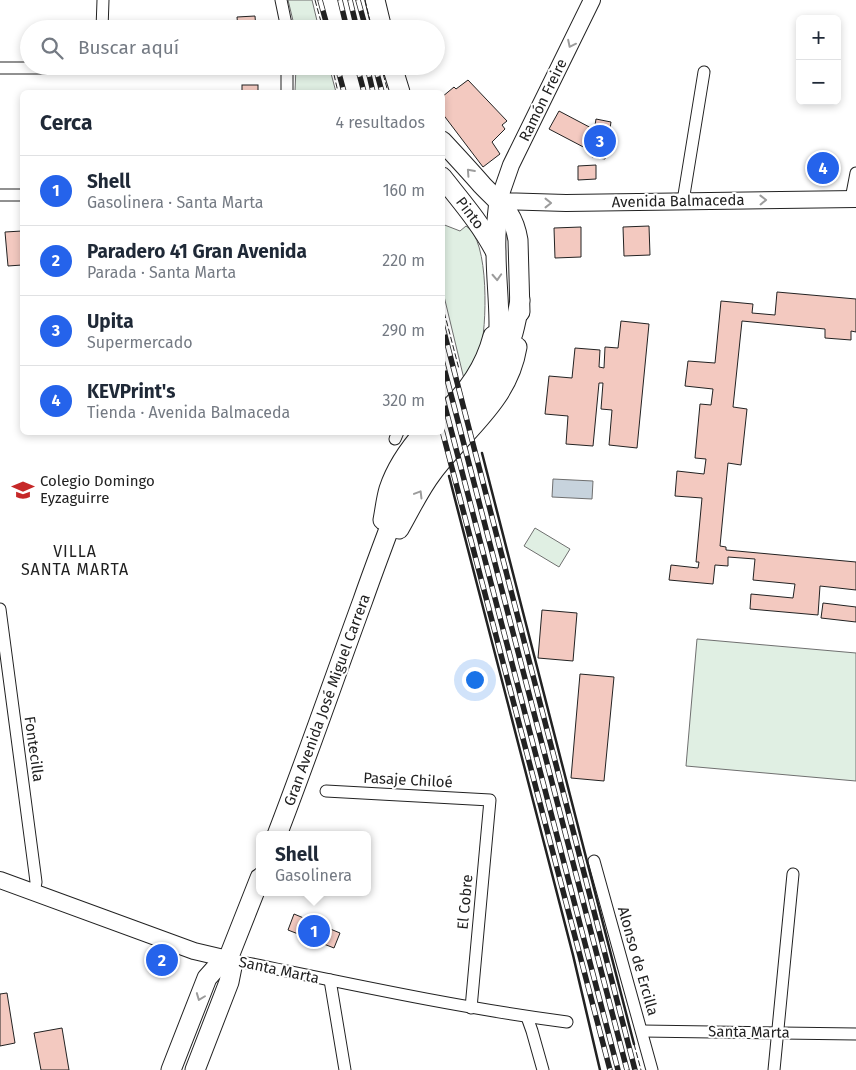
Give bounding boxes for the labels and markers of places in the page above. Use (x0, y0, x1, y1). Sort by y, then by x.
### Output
pin: 3 (584, 122, 616, 160)
pin: 4 (807, 149, 839, 187)
place label: Colegio Domingo Eyzaguirre (40, 472, 155, 507)
school or university icon: Colegio Domingo Eyzaguirre (10, 477, 36, 503)
pin: 1 (298, 912, 330, 950)
pin: 2 (146, 941, 178, 979)

